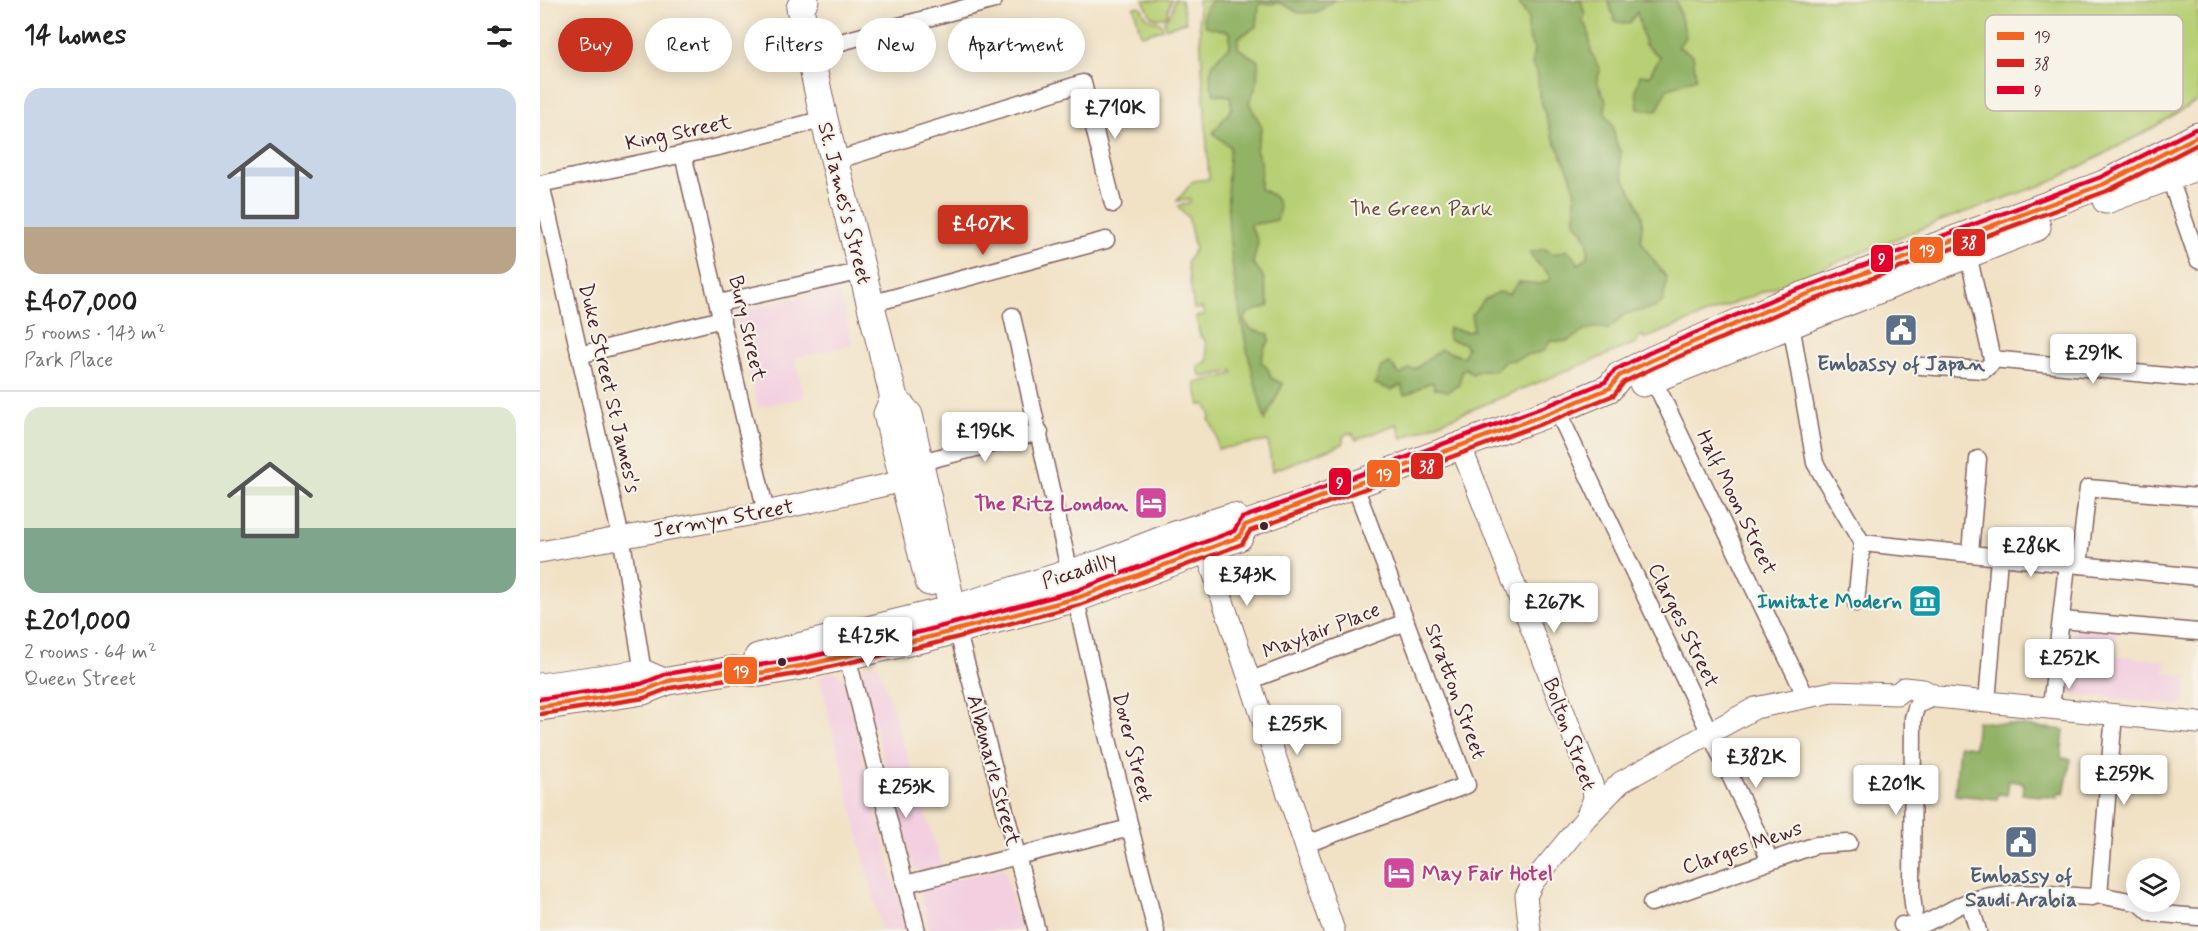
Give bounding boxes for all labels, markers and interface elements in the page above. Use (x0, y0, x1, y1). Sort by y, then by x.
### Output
legend (1985, 15, 2183, 111)
chip: Buy (558, 18, 633, 72)
chip: Rent (645, 18, 732, 72)
chip: Filters (744, 18, 844, 72)
chip: New (856, 18, 936, 72)
chip: Apartment (948, 18, 1085, 72)
text: 14 homes (24, 19, 126, 53)
icon: filters (483, 20, 516, 53)
text: 19 (2034, 27, 2051, 48)
text: 38 (2034, 54, 2050, 75)
text: 9 (2034, 81, 2042, 102)
pin: £710K (1073, 89, 1157, 140)
text: £710K (1085, 95, 1145, 122)
street label: King Street (623, 108, 734, 159)
street label: St. James's Street (810, 119, 878, 287)
icon: home (216, 127, 324, 235)
park label: The Green Park (1349, 195, 1493, 223)
pin: £407K (941, 205, 1025, 256)
text: £407K (952, 211, 1014, 238)
line badge: 38 (1952, 228, 1986, 257)
text: 38 (1961, 233, 1977, 254)
line badge: 19 (1909, 236, 1944, 264)
text: 19 (1919, 241, 1935, 262)
line badge: 9 (1870, 244, 1894, 273)
text: 9 (1878, 249, 1886, 270)
street label: Bury Street (721, 273, 773, 384)
street label: Duke Street St James's (571, 281, 647, 496)
text: £407,000 (24, 286, 137, 320)
public building icon: Embassy of Japan (1883, 312, 1919, 348)
text: 5 rooms · 143 m² (24, 320, 166, 347)
pin: £291K (2051, 334, 2135, 385)
text: £291K (2064, 340, 2122, 367)
text: Park Place (24, 347, 113, 374)
place label: Embassy of Japan (1817, 350, 1986, 378)
pin: £196K (943, 412, 1027, 463)
text: £196K (956, 418, 1014, 445)
street label: Half Moon Street (1689, 426, 1783, 579)
icon: home (216, 446, 324, 554)
line badge: 38 (1410, 452, 1444, 480)
text: 38 (1419, 457, 1435, 478)
line badge: 19 (1366, 459, 1401, 488)
text: 19 (1376, 465, 1392, 486)
line badge: 9 (1328, 467, 1352, 496)
text: 9 (1336, 473, 1344, 494)
hotel icon: The Ritz London (1133, 485, 1169, 521)
place label: The Ritz London (974, 490, 1129, 518)
street label: Jermyn Street (651, 493, 796, 545)
unlabelled marker (1258, 520, 1270, 532)
pin: £286K (1989, 527, 2073, 578)
text: £286K (2002, 533, 2060, 560)
street label: Piccadilly (1038, 546, 1120, 596)
pin: £343K (1205, 556, 1289, 607)
street label: Clarges Street (1641, 558, 1725, 693)
text: £343K (1218, 562, 1276, 589)
pin: £267K (1512, 583, 1596, 634)
museum icon: Imitate Modern (1907, 583, 1943, 619)
place label: Imitate Modern (1757, 588, 1902, 616)
text: £267K (1524, 589, 1584, 616)
street label: Mayfair Place (1259, 596, 1384, 666)
text: £201,000 (24, 605, 131, 639)
pin: £425K (826, 617, 910, 668)
street label: Stratton Street (1418, 620, 1493, 763)
text: £425K (837, 623, 899, 650)
text: 2 rooms · 64 m² (24, 639, 157, 666)
pin: £252K (2027, 639, 2111, 690)
text: £252K (2039, 645, 2099, 672)
line badge: 19 (723, 656, 758, 685)
unlabelled marker (776, 656, 788, 668)
text: 19 (733, 662, 749, 683)
text: Queen Street (24, 666, 136, 693)
street label: Bolton Street (1536, 674, 1602, 795)
street label: Dover Street (1105, 689, 1159, 805)
street label: Albemarle Street (959, 692, 1027, 850)
pin: £255K (1255, 705, 1339, 756)
text: £255K (1267, 711, 1327, 738)
pin: £382K (1714, 738, 1798, 789)
text: £382K (1726, 744, 1786, 771)
pin: £259K (2082, 755, 2166, 806)
text: £259K (2094, 761, 2154, 788)
pin: £201K (1854, 765, 1938, 816)
pin: £253K (864, 768, 948, 819)
text: £201K (1867, 771, 1925, 798)
text: £253K (878, 774, 934, 801)
street label: Clarges Mews (1679, 814, 1806, 882)
public building icon: Embassy of Saudi Arabia (2003, 824, 2039, 860)
hotel icon: May Fair Hotel (1381, 855, 1417, 891)
map controls (2126, 858, 2180, 912)
button: layers (2126, 858, 2180, 912)
place label: May Fair Hotel (1422, 860, 1553, 888)
place label: Embassy of Saudi Arabia (1965, 862, 2077, 914)

